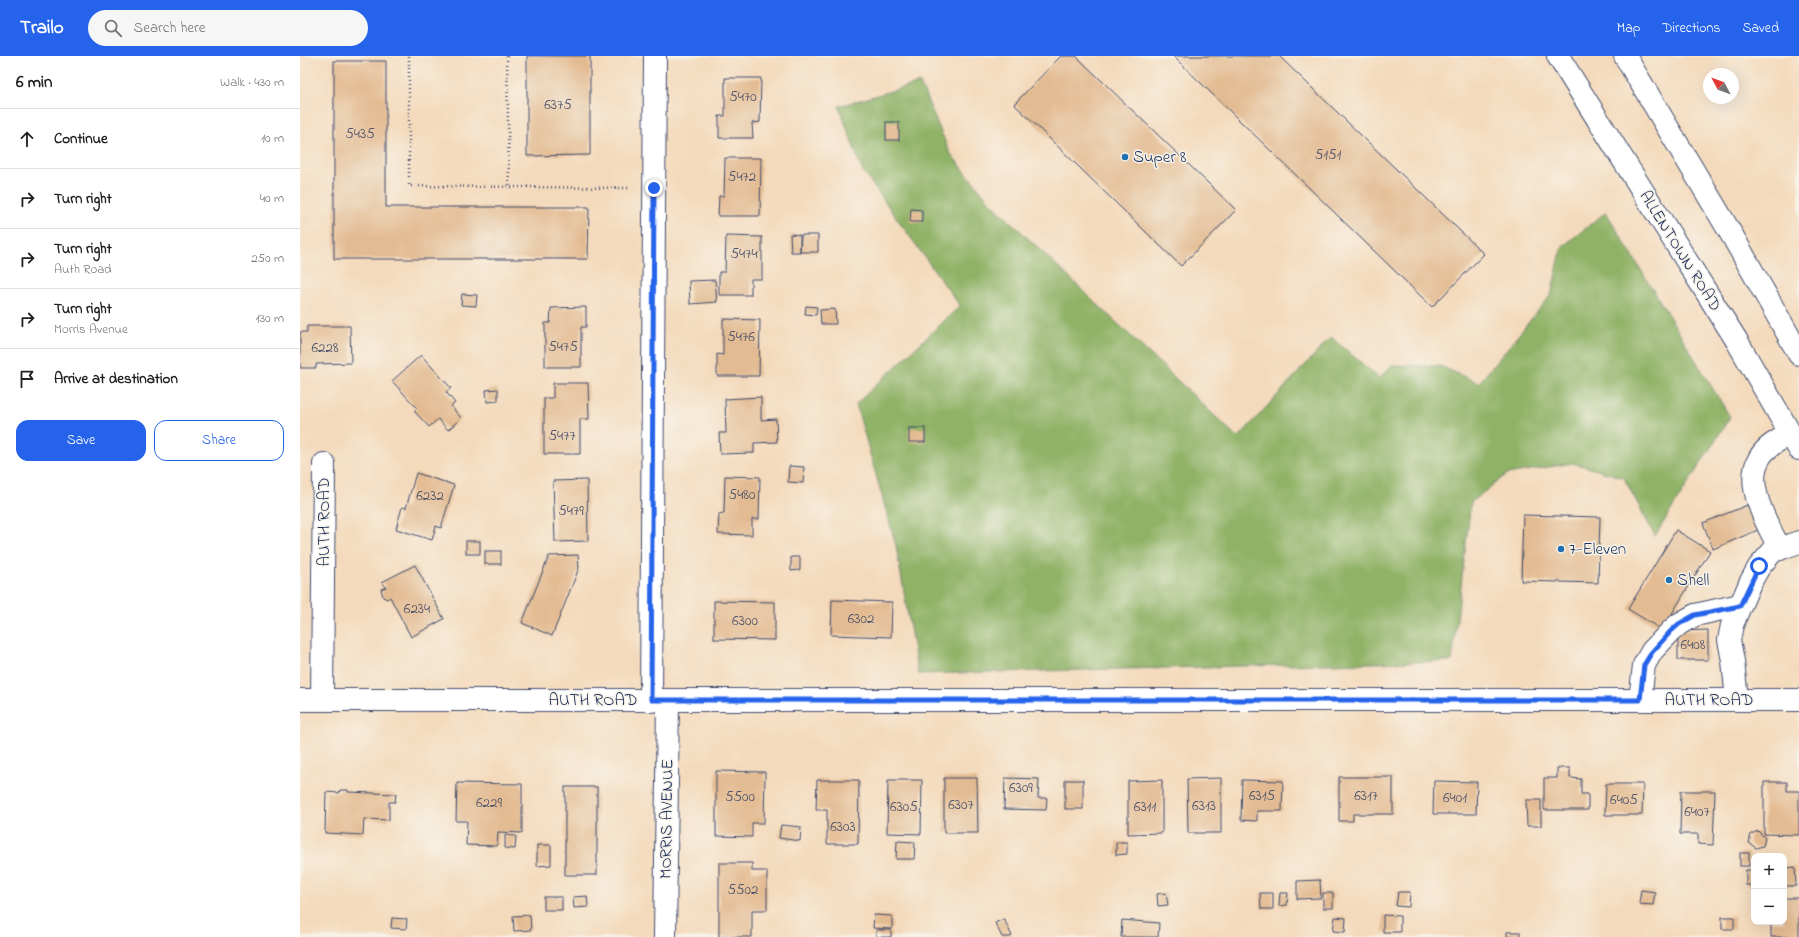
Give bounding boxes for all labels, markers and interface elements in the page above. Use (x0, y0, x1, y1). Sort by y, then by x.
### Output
search box (88, 10, 368, 46)
text: Trailo (20, 15, 64, 42)
icon: search (102, 17, 124, 39)
text: Search here (134, 17, 205, 39)
text: Map (1617, 18, 1640, 39)
text: Directions (1662, 18, 1720, 39)
text: Saved (1742, 18, 1779, 39)
north arrow (1703, 68, 1739, 104)
text: 6 min (16, 70, 52, 95)
text: Walk · 430 m (220, 73, 284, 92)
house number: 5470 (729, 86, 757, 108)
house number: 6375 (544, 94, 572, 116)
house number: 5435 (345, 123, 375, 145)
icon: ahead (16, 128, 38, 150)
text: Continue (54, 128, 108, 150)
text: 10 m (261, 129, 284, 148)
house number: 5151 (1315, 144, 1342, 166)
place label: Super 8 (1133, 145, 1186, 170)
marker: Super 8 (1120, 152, 1130, 162)
house number: 5472 (728, 166, 757, 188)
route end (645, 179, 663, 197)
street label: ALLENTOWN ROAD (1633, 186, 1727, 316)
icon: right (16, 188, 38, 210)
text: Turn right (54, 188, 112, 210)
text: 40 m (260, 189, 284, 208)
text: Turn right (54, 238, 112, 260)
house number: 5474 (730, 243, 758, 265)
icon: right (16, 248, 38, 270)
text: 250 m (251, 249, 284, 268)
text: Auth Road (54, 260, 111, 279)
text: Turn right (54, 298, 112, 320)
icon: right (16, 308, 38, 330)
text: 130 m (256, 309, 284, 328)
text: Morris Avenue (54, 320, 128, 339)
house number: 5476 (727, 326, 755, 348)
house number: 5475 (548, 336, 578, 358)
house number: 6228 (311, 337, 339, 359)
icon: arrive (16, 368, 38, 390)
text: Arrive at destination (54, 368, 178, 390)
button: Save (16, 420, 146, 461)
button: Share (154, 420, 284, 461)
house number: 5477 (548, 425, 576, 447)
street label: AUTH ROAD (312, 478, 337, 566)
house number: 5480 (729, 484, 756, 506)
house number: 6232 (416, 485, 444, 507)
house number: 5479 (558, 500, 584, 522)
place label: 7-Eleven (1569, 537, 1626, 562)
marker: 7-Eleven (1556, 544, 1566, 554)
route start (1750, 557, 1768, 575)
place label: Shell (1677, 568, 1709, 593)
marker: Shell (1664, 575, 1674, 585)
house number: 6234 (404, 598, 430, 620)
house number: 6302 (848, 608, 875, 630)
house number: 6300 (732, 610, 758, 632)
house number: 6408 (1681, 634, 1706, 656)
street label: AUTH ROAD (549, 688, 637, 713)
street label: AUTH ROAD (1665, 688, 1753, 713)
street label: MORRIS AVENUE (653, 759, 681, 879)
house number: 6309 (1009, 777, 1033, 799)
house number: 6315 (1249, 785, 1275, 807)
house number: 6317 (1354, 785, 1378, 807)
house number: 5500 (725, 786, 756, 808)
house number: 6401 (1443, 787, 1467, 809)
house number: 6405 (1610, 789, 1638, 811)
house number: 6229 (476, 792, 502, 814)
house number: 6307 (948, 794, 974, 816)
house number: 6313 (1192, 795, 1216, 817)
house number: 6305 (890, 796, 918, 818)
house number: 6311 (1134, 796, 1156, 818)
house number: 6407 (1684, 801, 1710, 823)
house number: 6303 (830, 816, 856, 838)
map controls (1751, 853, 1787, 925)
button: + (1751, 853, 1787, 889)
house number: 5502 (727, 879, 759, 901)
button: − (1751, 889, 1787, 925)

